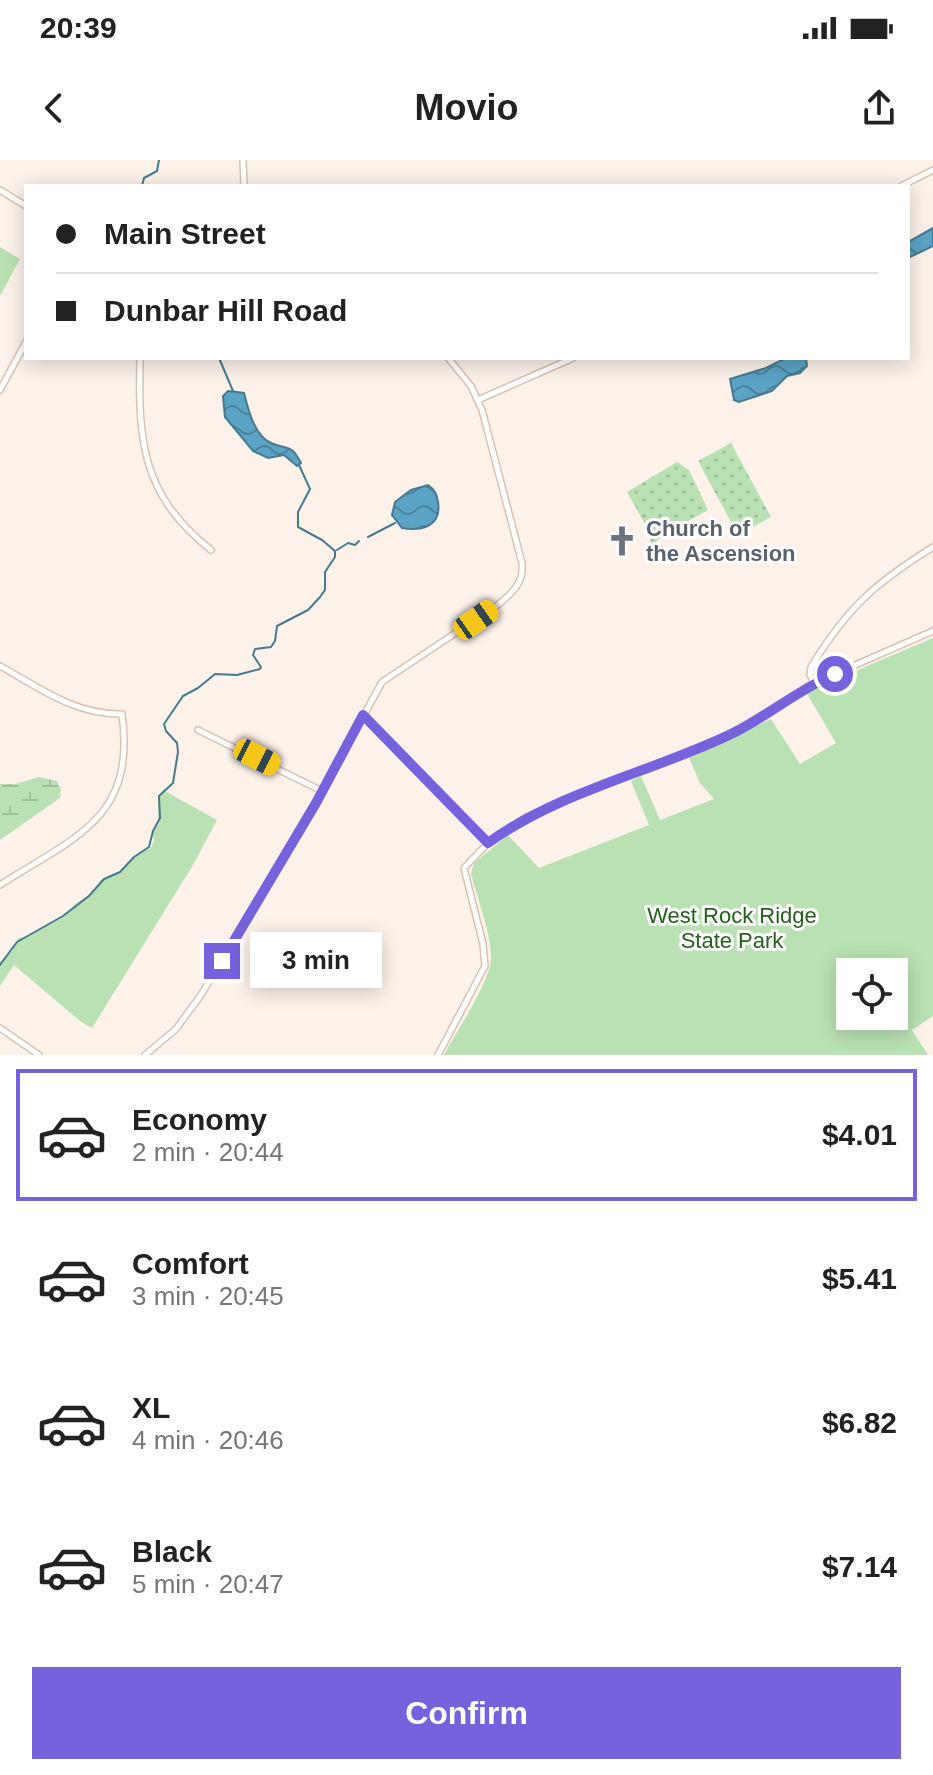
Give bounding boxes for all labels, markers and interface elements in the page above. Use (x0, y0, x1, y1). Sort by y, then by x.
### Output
text: 20:39 (40, 11, 117, 44)
icon: back (32, 86, 76, 130)
icon: share (857, 86, 901, 130)
text: Movio (415, 87, 519, 128)
text: Main Street (104, 217, 266, 250)
text: Dunbar Hill Road (104, 294, 347, 327)
place label: Church of the Ascension (646, 516, 796, 566)
church icon: Church of the Ascension (605, 524, 639, 558)
car (449, 596, 503, 644)
route start (817, 656, 853, 692)
car (230, 735, 284, 779)
park label: West Rock Ridge State Park (647, 903, 817, 953)
callout: 3 min (250, 933, 382, 989)
route end (204, 943, 240, 979)
text: 3 min (282, 945, 350, 975)
map controls (836, 958, 908, 1030)
button: locate (836, 958, 908, 1030)
icon: car (36, 1099, 108, 1171)
text: Economy (132, 1103, 267, 1136)
text: $4.01 (822, 1118, 897, 1151)
text: 2 min · 20:44 (132, 1137, 284, 1167)
icon: car (36, 1243, 108, 1315)
text: Comfort (132, 1247, 249, 1280)
text: $5.41 (822, 1262, 897, 1295)
text: 3 min · 20:45 (132, 1281, 284, 1311)
icon: car (36, 1387, 108, 1459)
text: XL (132, 1391, 170, 1424)
text: $6.82 (822, 1406, 897, 1439)
text: 4 min · 20:46 (132, 1425, 284, 1455)
icon: car (36, 1531, 108, 1603)
text: Black (132, 1535, 212, 1568)
text: $7.14 (822, 1550, 897, 1583)
text: 5 min · 20:47 (132, 1569, 284, 1599)
button: Confirm (32, 1667, 901, 1759)

